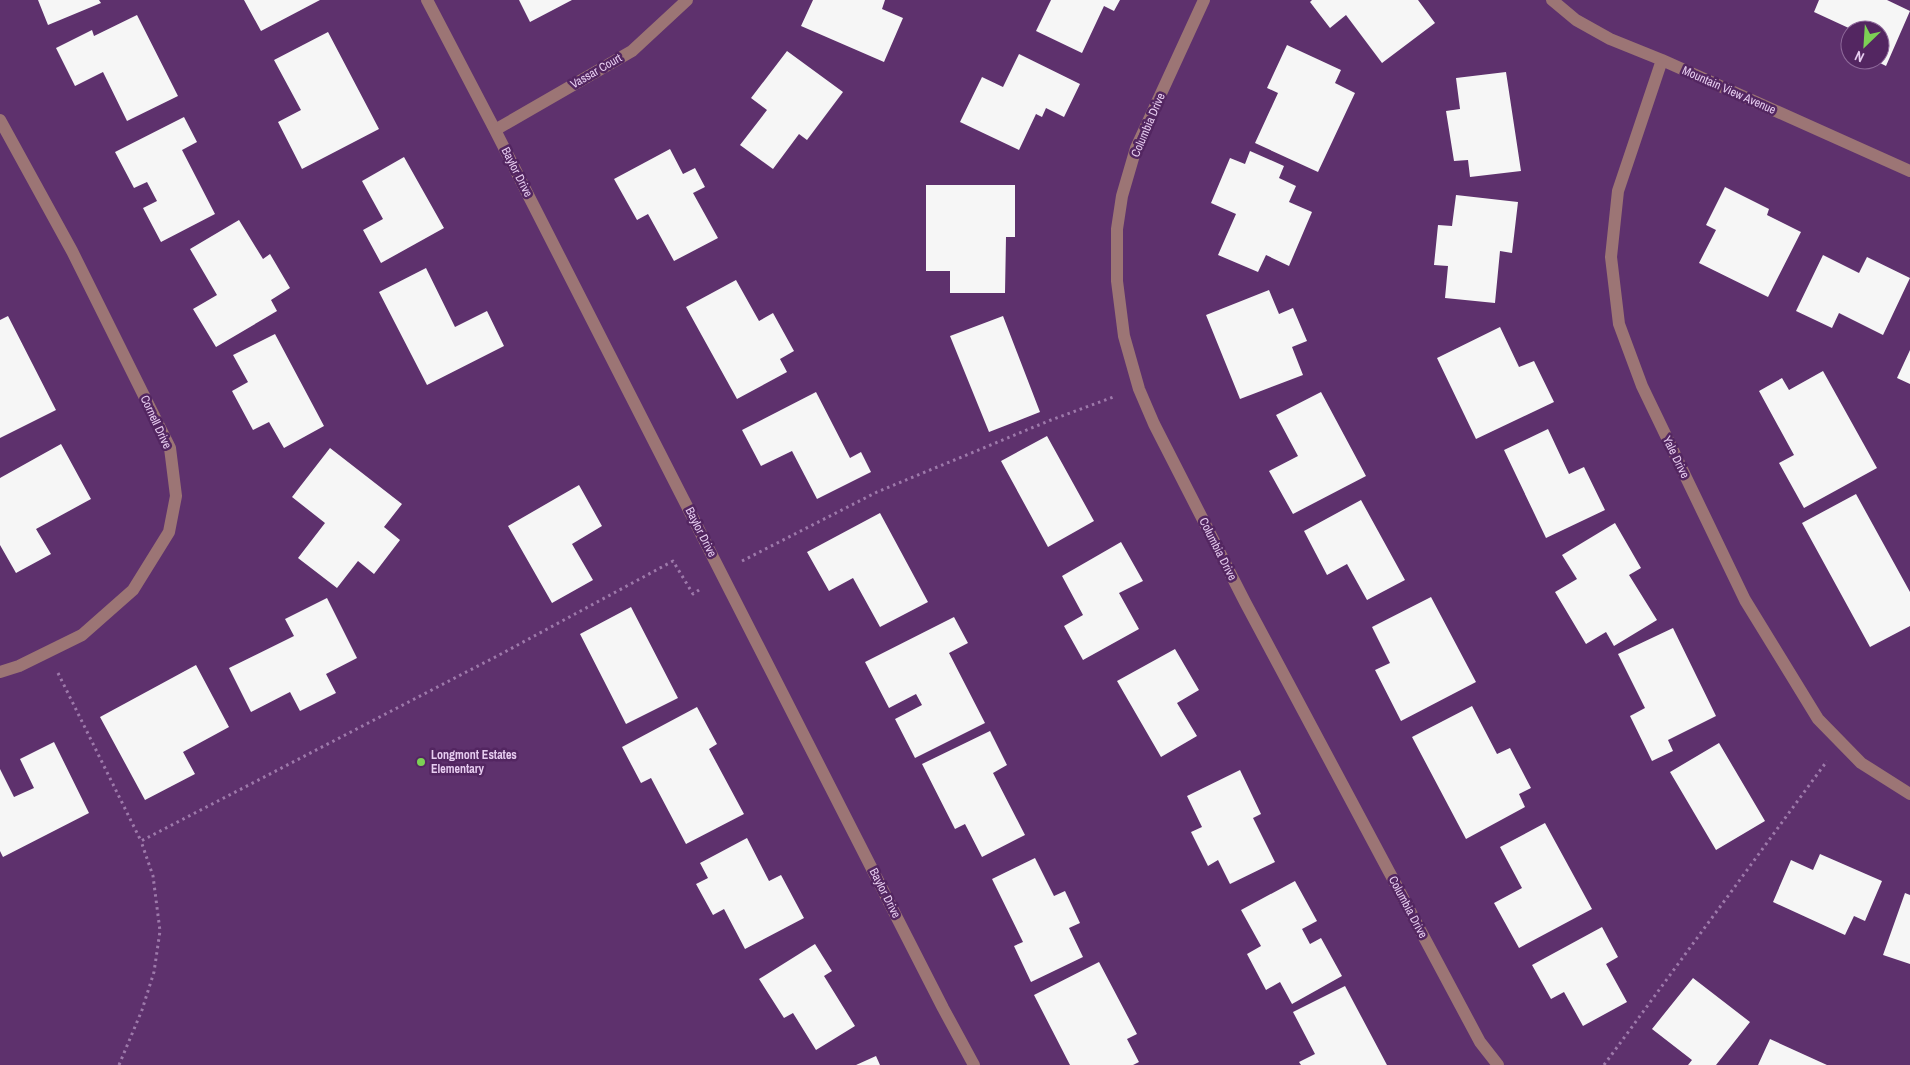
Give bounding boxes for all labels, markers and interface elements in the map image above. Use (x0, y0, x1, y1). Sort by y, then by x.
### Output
north arrow (1840, 20, 1890, 70)
text: N (1852, 47, 1867, 67)
street label: Vassar Court (567, 50, 625, 92)
street label: Mountain View Avenue (1680, 62, 1778, 118)
street label: Columbia Drive (1127, 90, 1169, 160)
street label: Baylor Drive (498, 144, 536, 200)
street label: Cornell Drive (137, 393, 175, 451)
street label: Yale Drive (1659, 433, 1693, 481)
street label: Baylor Drive (682, 504, 720, 560)
street label: Columbia Drive (1195, 515, 1241, 583)
place label: Longmont Estates Elementary (431, 747, 517, 777)
marker: Longmont Estates Elementary (415, 756, 427, 768)
street label: Baylor Drive (866, 865, 904, 921)
street label: Columbia Drive (1385, 873, 1431, 941)

